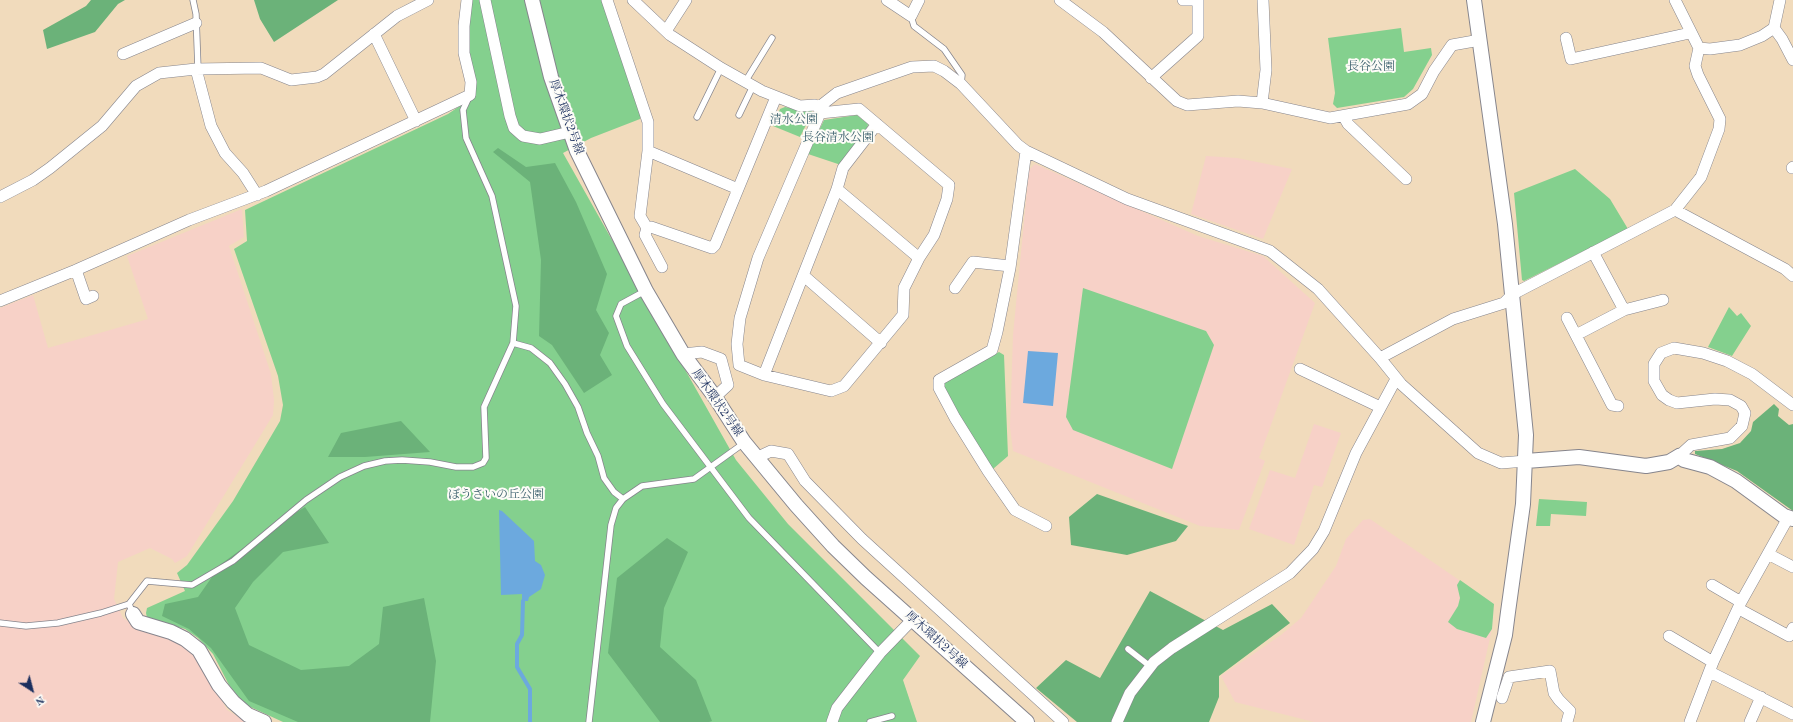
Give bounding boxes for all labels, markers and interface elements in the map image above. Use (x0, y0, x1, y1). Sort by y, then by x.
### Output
park label: 長谷公園 (1347, 60, 1395, 74)
street label: 厚木環状2号線 (546, 77, 586, 157)
park label: 清水公園 (770, 113, 818, 127)
park label: 長谷清水公園 (802, 131, 874, 145)
street label: 厚木環状2号線 (688, 367, 746, 439)
park label: ぼうさいの丘公園 (448, 488, 544, 502)
street label: 厚木環状2号線 (902, 608, 970, 672)
north arrow (12, 670, 52, 710)
text: N (33, 693, 46, 707)

